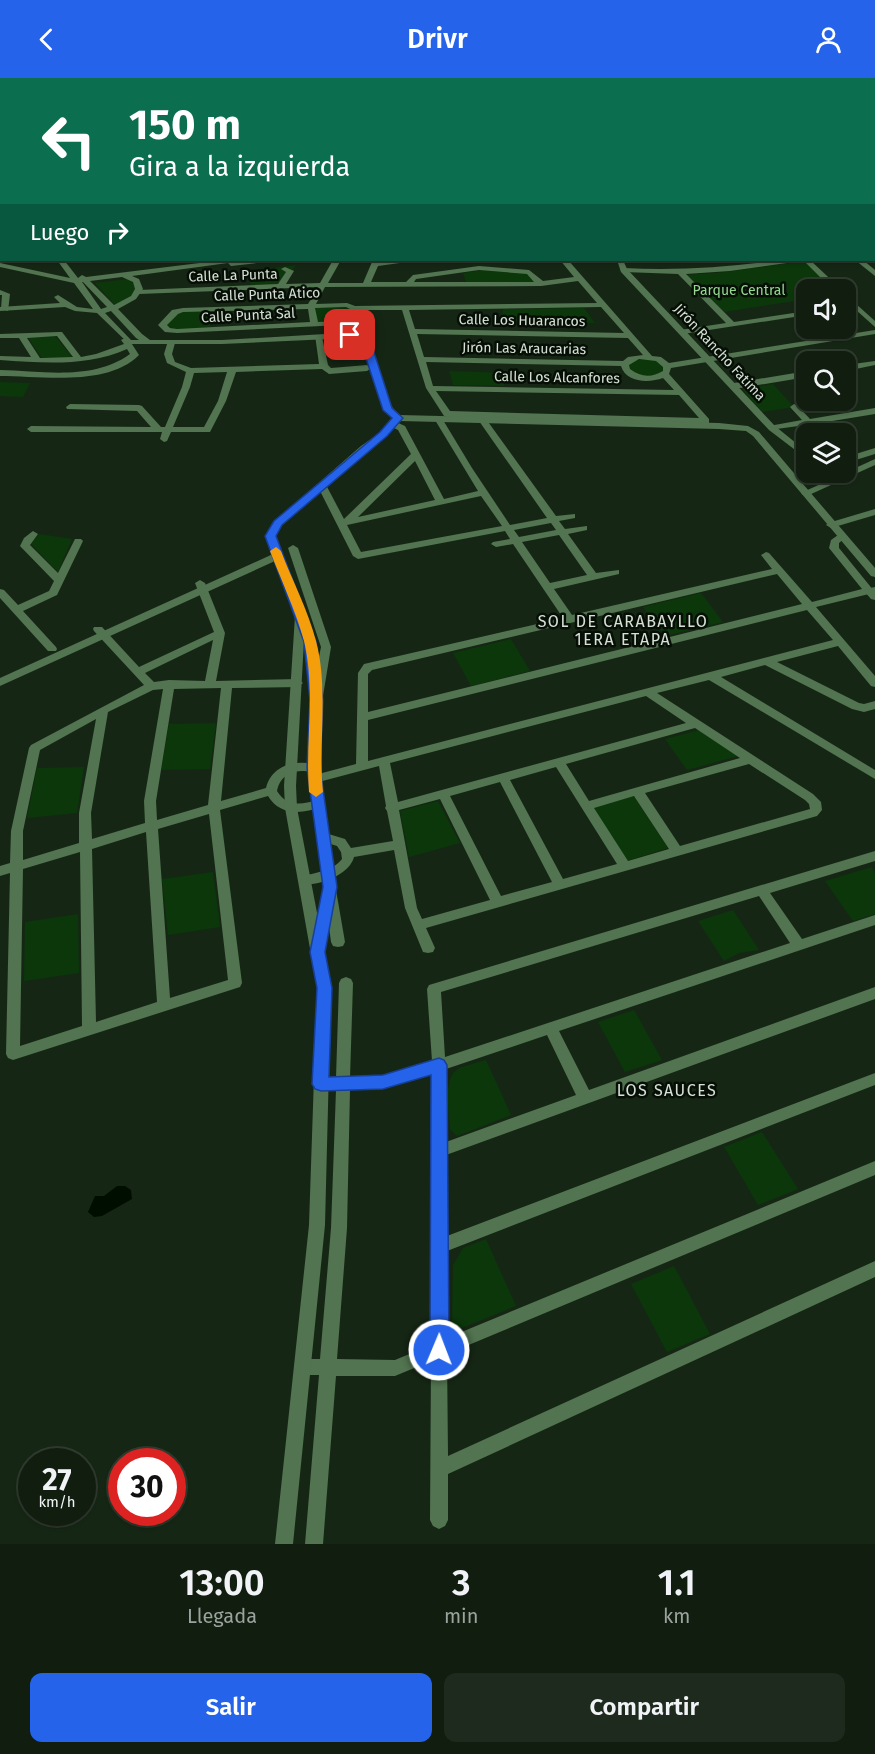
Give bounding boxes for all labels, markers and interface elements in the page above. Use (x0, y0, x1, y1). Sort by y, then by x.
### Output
icon: back (30, 23, 63, 56)
text: Drivr (407, 23, 468, 55)
icon: person (812, 23, 845, 56)
text: 150 m (129, 100, 241, 150)
icon: left (30, 102, 108, 180)
text: Gira a la izquierda (129, 151, 350, 183)
icon: right (101, 216, 134, 249)
text: Luego (30, 219, 89, 246)
street label: Calle La Punta (188, 265, 278, 286)
map controls (796, 279, 856, 483)
button: sound (796, 279, 856, 339)
park label: Parque Central (693, 282, 785, 299)
street label: Calle Punta Atico (213, 284, 321, 305)
street label: Jirón Rancho Fatima (670, 300, 769, 404)
street label: Calle Punta Sal (201, 305, 296, 326)
pin (324, 309, 375, 360)
street label: Calle Los Huarancos (458, 311, 586, 330)
icon: arrive (333, 318, 366, 351)
street label: Jirón Las Araucarias (462, 339, 587, 358)
button: search (796, 351, 856, 411)
street label: Calle Los Alcanfores (494, 368, 621, 387)
button: layers (796, 423, 856, 483)
district label: SOL DE CARABAYLLO 1ERA ETAPA (538, 612, 708, 649)
district label: LOS SAUCES (617, 1081, 717, 1100)
position arrow (407, 1318, 471, 1382)
speed limit sign: 30 (108, 1448, 186, 1526)
text: 27 (42, 1462, 72, 1498)
text: km/h (38, 1493, 76, 1511)
text: 13:00 (179, 1561, 265, 1605)
text: 3 (452, 1561, 470, 1605)
text: 1.1 (658, 1561, 696, 1605)
text: Llegada (187, 1604, 257, 1628)
text: min (444, 1604, 478, 1628)
text: km (663, 1604, 690, 1628)
button: Salir (30, 1673, 432, 1742)
button: Compartir (444, 1673, 845, 1742)

